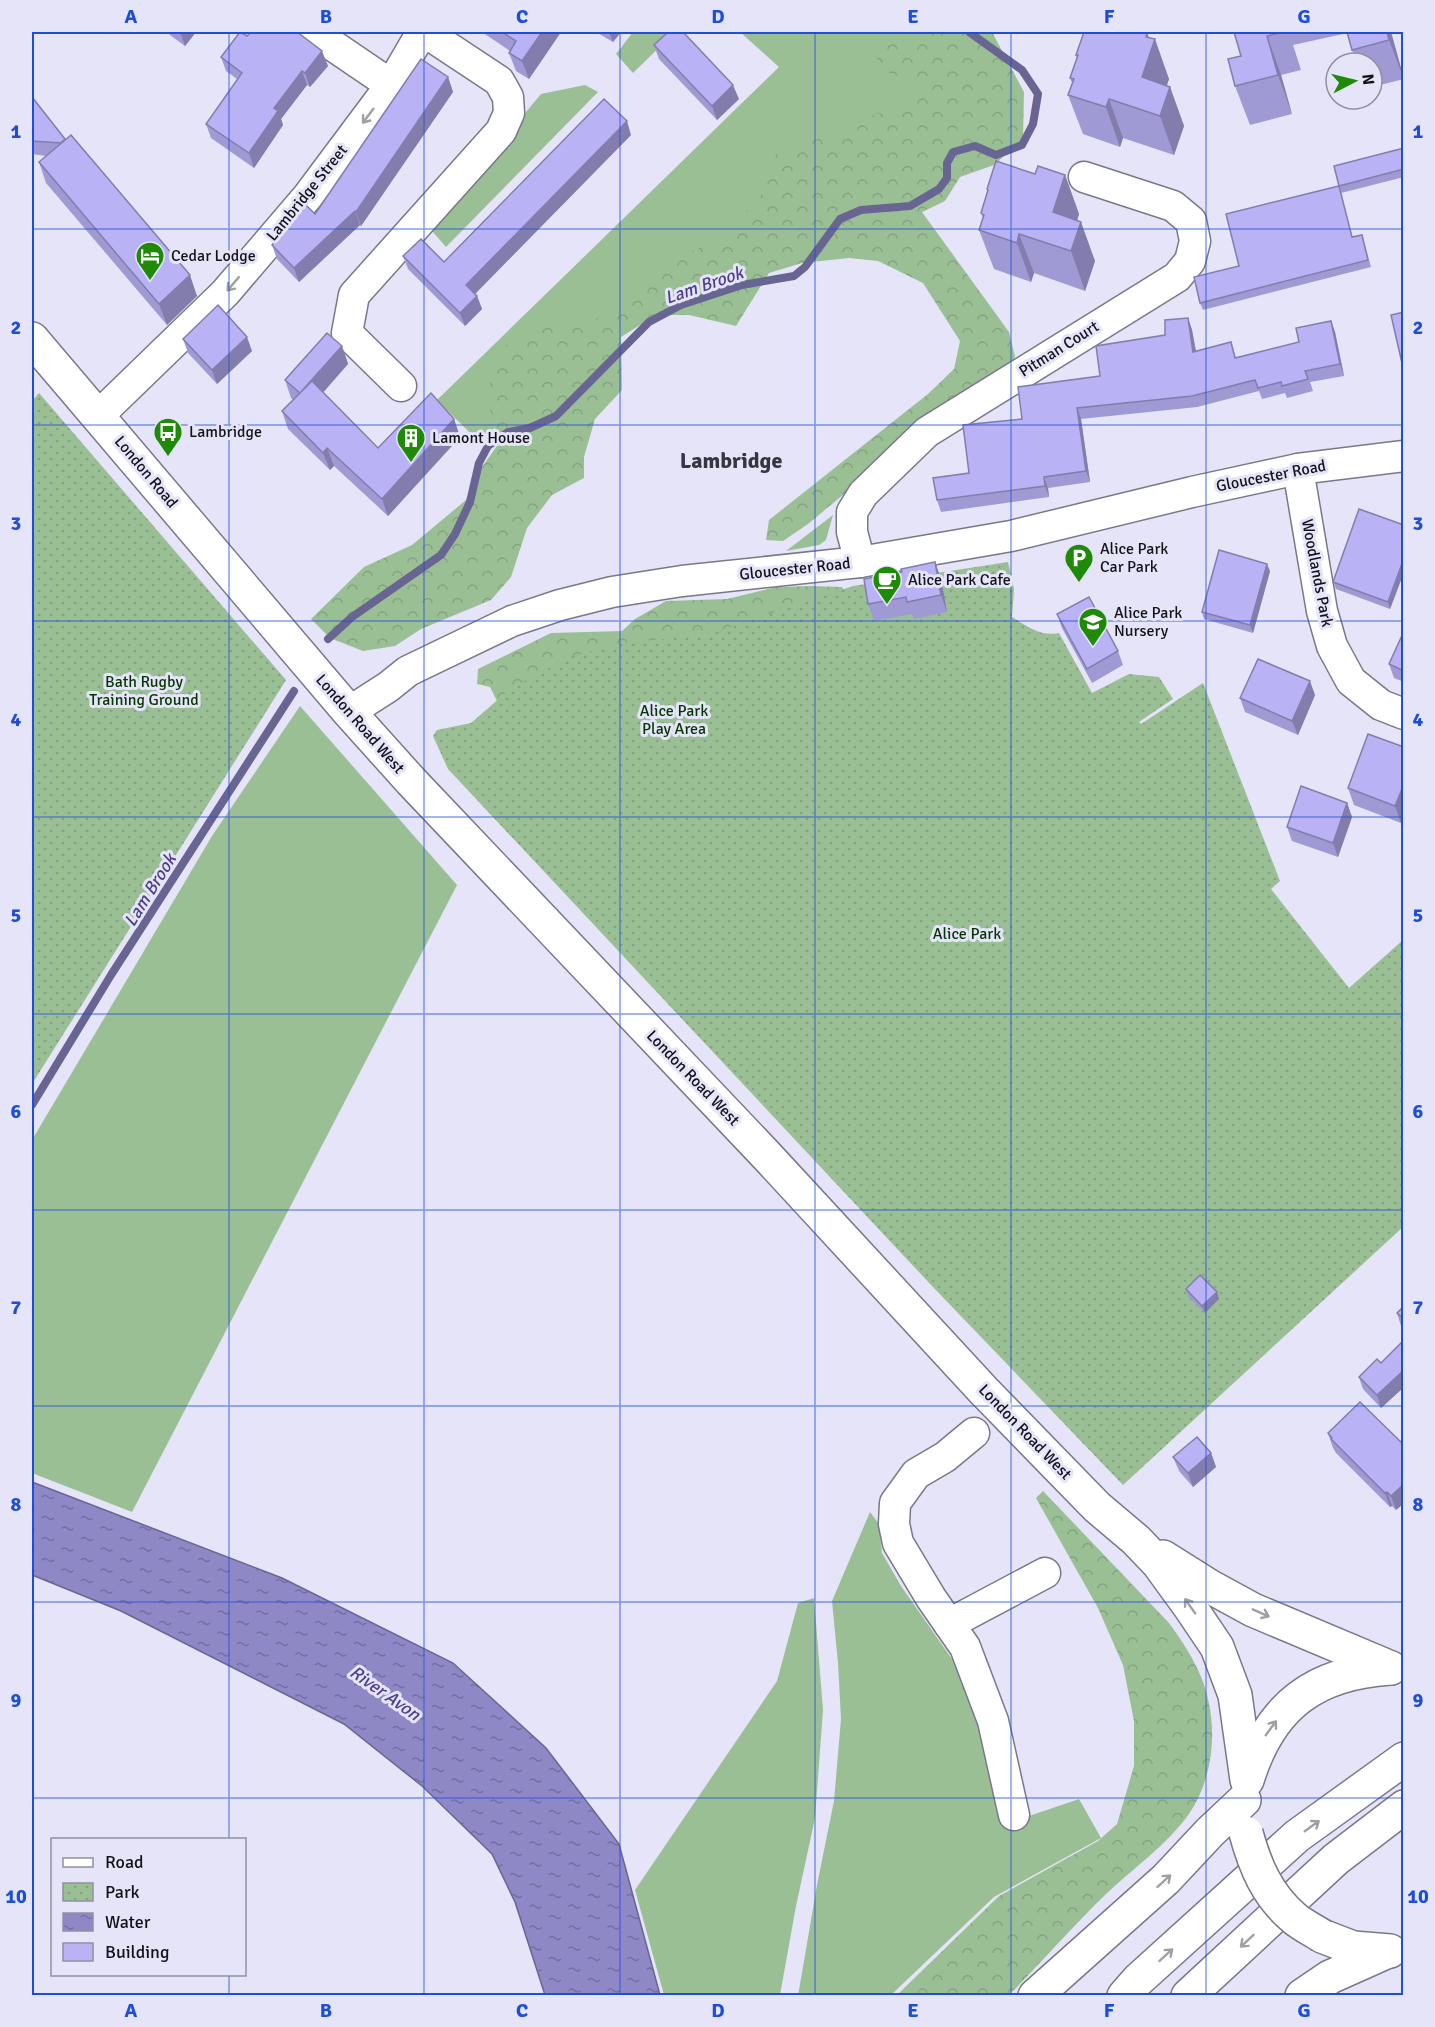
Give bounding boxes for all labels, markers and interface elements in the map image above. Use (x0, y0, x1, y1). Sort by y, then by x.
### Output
text: A (125, 4, 138, 29)
text: B (320, 4, 332, 29)
text: C (516, 4, 528, 29)
text: D (711, 4, 725, 29)
text: E (907, 4, 919, 29)
text: F (1104, 4, 1115, 29)
text: G (1297, 4, 1311, 29)
north arrow (1324, 51, 1384, 111)
text: N (1357, 73, 1378, 86)
one-way arrow (362, 107, 374, 123)
text: 1 (11, 119, 22, 144)
text: 1 (1413, 119, 1424, 144)
street label: Lambridge Street (262, 140, 352, 245)
hotel icon: Cedar Lodge (134, 240, 166, 282)
place label: Cedar Lodge (171, 246, 256, 266)
water label: Lam Brook (662, 261, 748, 309)
one-way arrow (226, 276, 239, 292)
text: 2 (11, 315, 21, 340)
text: 2 (1413, 315, 1423, 340)
street label: Pitman Court (1015, 316, 1103, 381)
bus stop icon: Lambridge (152, 416, 184, 458)
place label: Lambridge (189, 422, 262, 442)
building icon: Lamont House (395, 422, 427, 464)
place label: Lamont House (432, 428, 530, 448)
street label: London Road (110, 432, 182, 512)
district label: Lambridge (680, 447, 782, 474)
street label: Gloucester Road (1214, 456, 1328, 496)
text: 3 (11, 511, 21, 536)
text: 3 (1413, 511, 1423, 536)
street label: Woodlands Park (1297, 517, 1337, 629)
place label: Alice Park Car Park (1100, 539, 1168, 577)
parking icon: Alice Park Car Park (1063, 542, 1095, 584)
street label: Gloucester Road (739, 553, 851, 585)
cafe icon: Alice Park Cafe (871, 564, 903, 606)
place label: Alice Park Cafe (908, 570, 1011, 590)
place label: Alice Park Nursery (1114, 603, 1182, 641)
school or university icon: Alice Park Nursery (1077, 606, 1109, 648)
street label: London Road West (311, 670, 409, 778)
park label: Bath Rugby Training Ground (89, 672, 199, 710)
park label: Alice Park Play Area (640, 701, 708, 739)
text: 4 (11, 707, 22, 732)
text: 4 (1413, 707, 1424, 732)
water label: Lam Brook (119, 848, 182, 930)
text: 5 (11, 903, 21, 928)
text: 5 (1413, 903, 1423, 928)
park label: Alice Park (933, 924, 1001, 944)
street label: London Road West (642, 1026, 744, 1130)
text: 6 (11, 1099, 22, 1124)
text: 6 (1413, 1099, 1424, 1124)
text: 7 (11, 1295, 22, 1320)
text: 7 (1413, 1295, 1424, 1320)
street label: London Road West (974, 1380, 1076, 1484)
text: 8 (11, 1492, 22, 1517)
text: 8 (1413, 1492, 1424, 1517)
one-way arrow (1184, 1598, 1196, 1615)
one-way arrow (1251, 1608, 1269, 1620)
water label: River Avon (346, 1661, 425, 1726)
text: 9 (11, 1688, 22, 1713)
text: 9 (1413, 1688, 1424, 1713)
one-way arrow (1265, 1720, 1277, 1736)
one-way arrow (1303, 1819, 1319, 1832)
legend (51, 1838, 246, 1976)
text: Road (105, 1851, 144, 1873)
one-way arrow (1156, 1874, 1171, 1888)
text: Park (105, 1881, 140, 1903)
text: 10 (5, 1884, 27, 1909)
text: 10 (1407, 1884, 1429, 1909)
text: Water (105, 1911, 151, 1933)
one-way arrow (1240, 1934, 1255, 1948)
text: Building (105, 1941, 169, 1963)
one-way arrow (1158, 1948, 1173, 1962)
text: A (125, 1998, 138, 2023)
text: B (320, 1998, 332, 2023)
text: C (516, 1998, 528, 2023)
text: D (711, 1998, 725, 2023)
text: E (907, 1998, 919, 2023)
text: F (1104, 1998, 1115, 2023)
text: G (1297, 1998, 1311, 2023)

